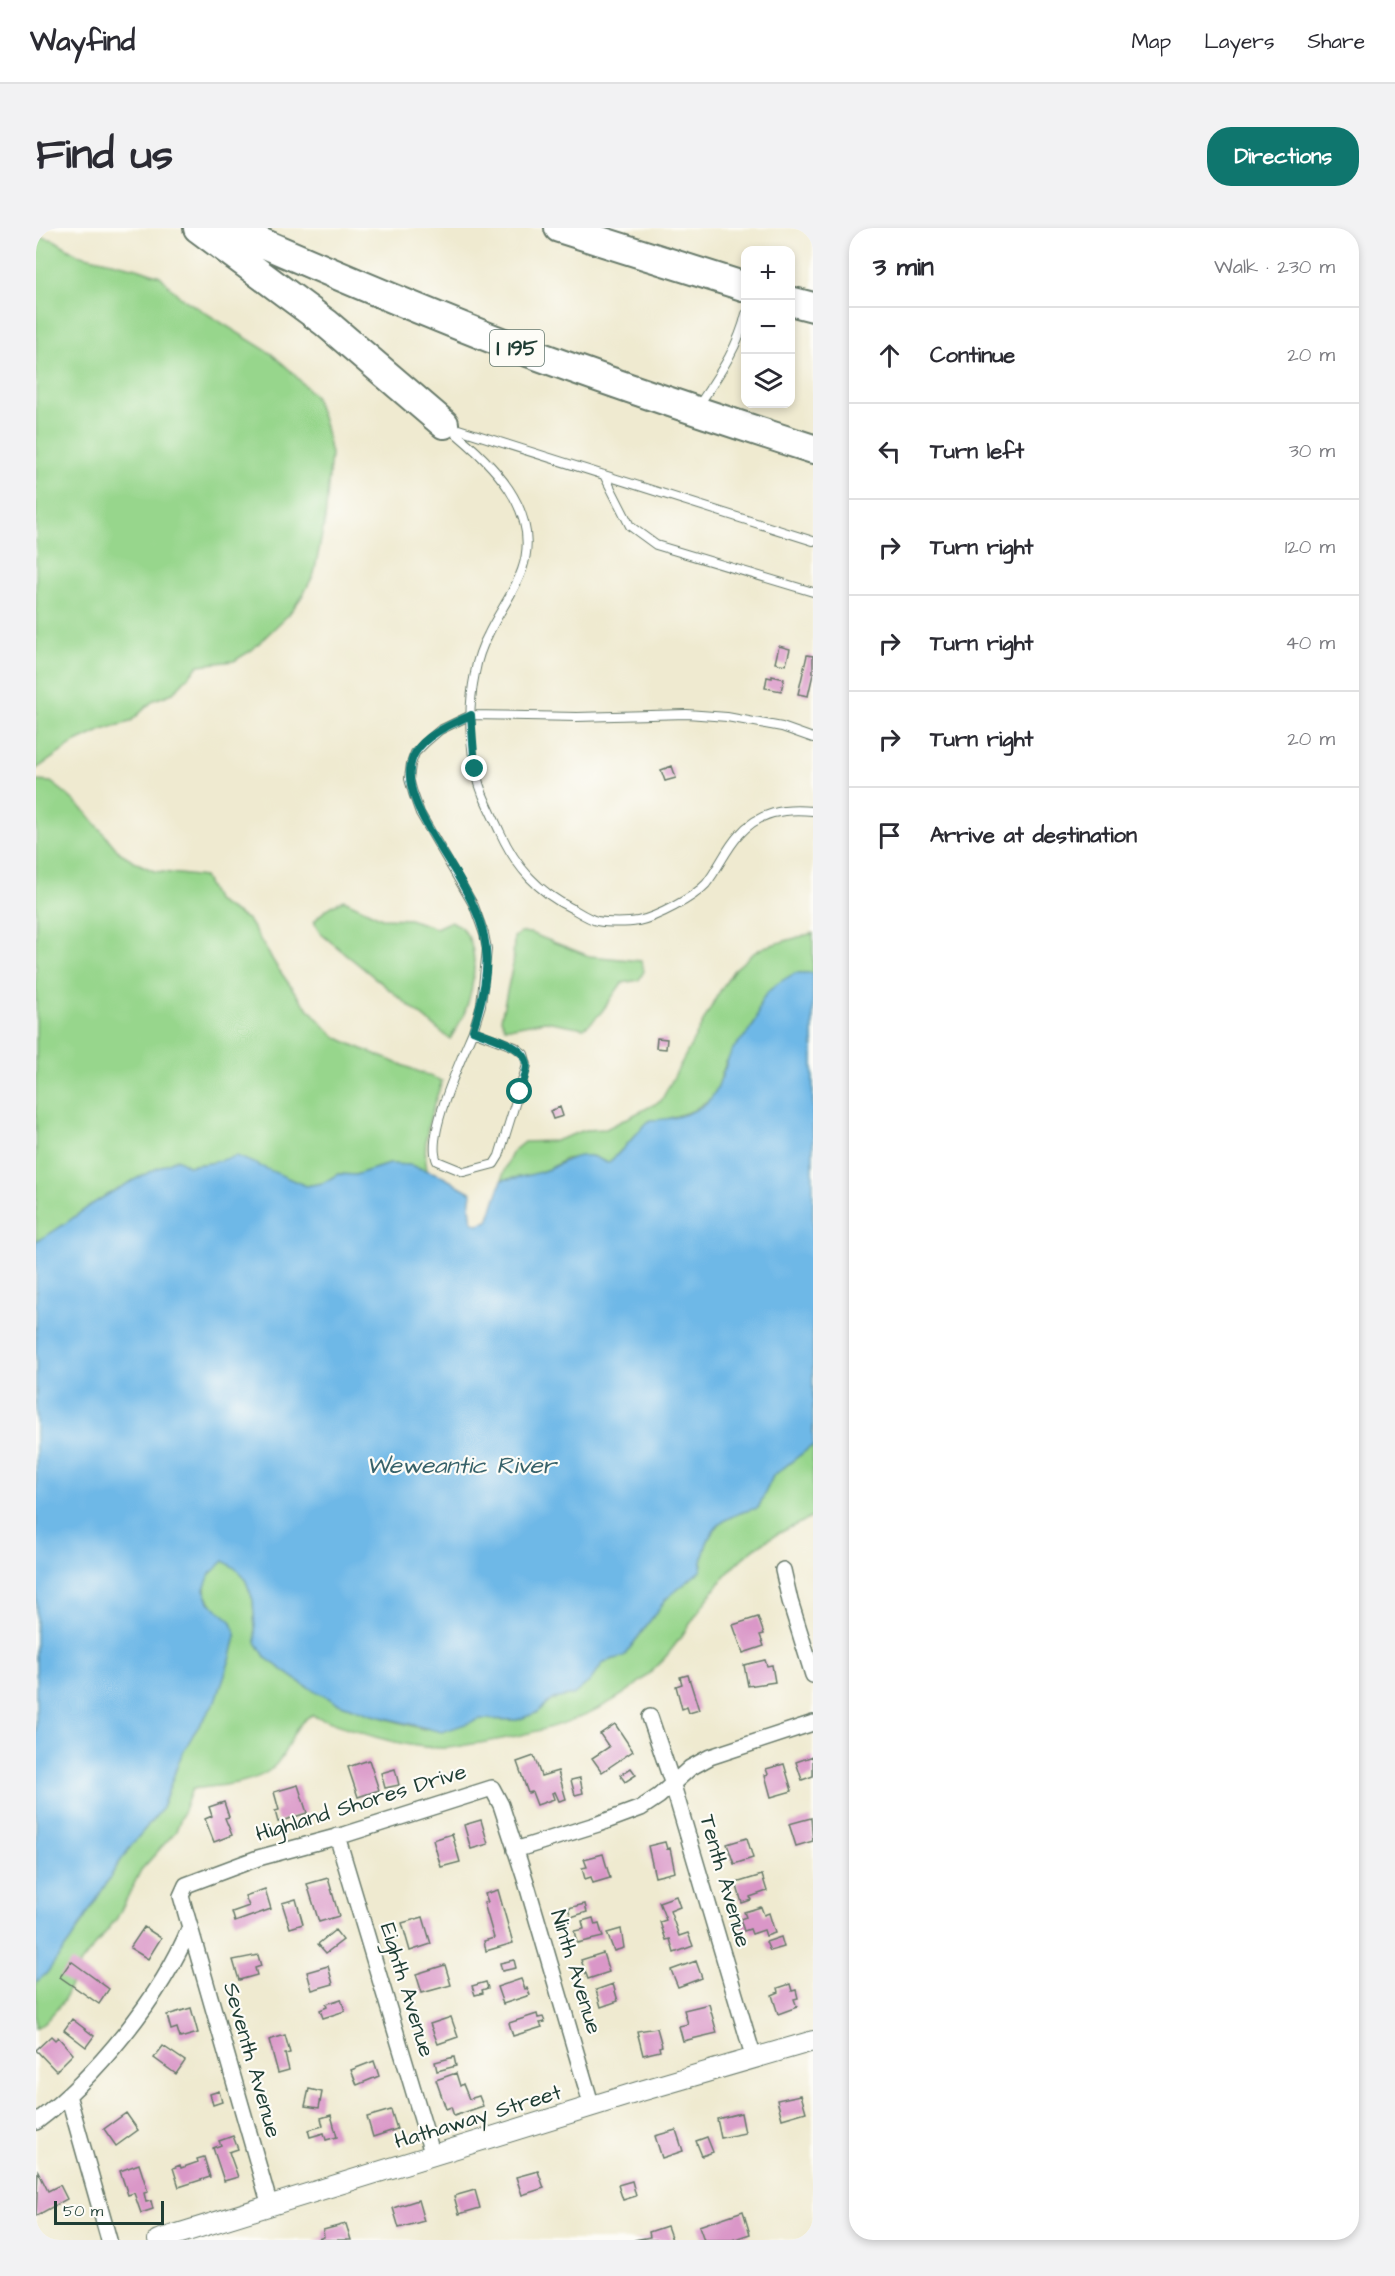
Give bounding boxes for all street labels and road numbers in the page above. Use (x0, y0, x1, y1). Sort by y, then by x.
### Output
road number: I 195 (490, 330, 544, 366)
street label: Highland Shores Drive (252, 1756, 471, 1851)
street label: Tenth Avenue (691, 1811, 759, 1951)
street label: Ninth Avenue (542, 1906, 610, 2038)
street label: Eighth Avenue (371, 1919, 442, 2061)
street label: Seventh Avenue (215, 1979, 289, 2141)
street label: Hathaway Street (391, 2077, 566, 2158)

